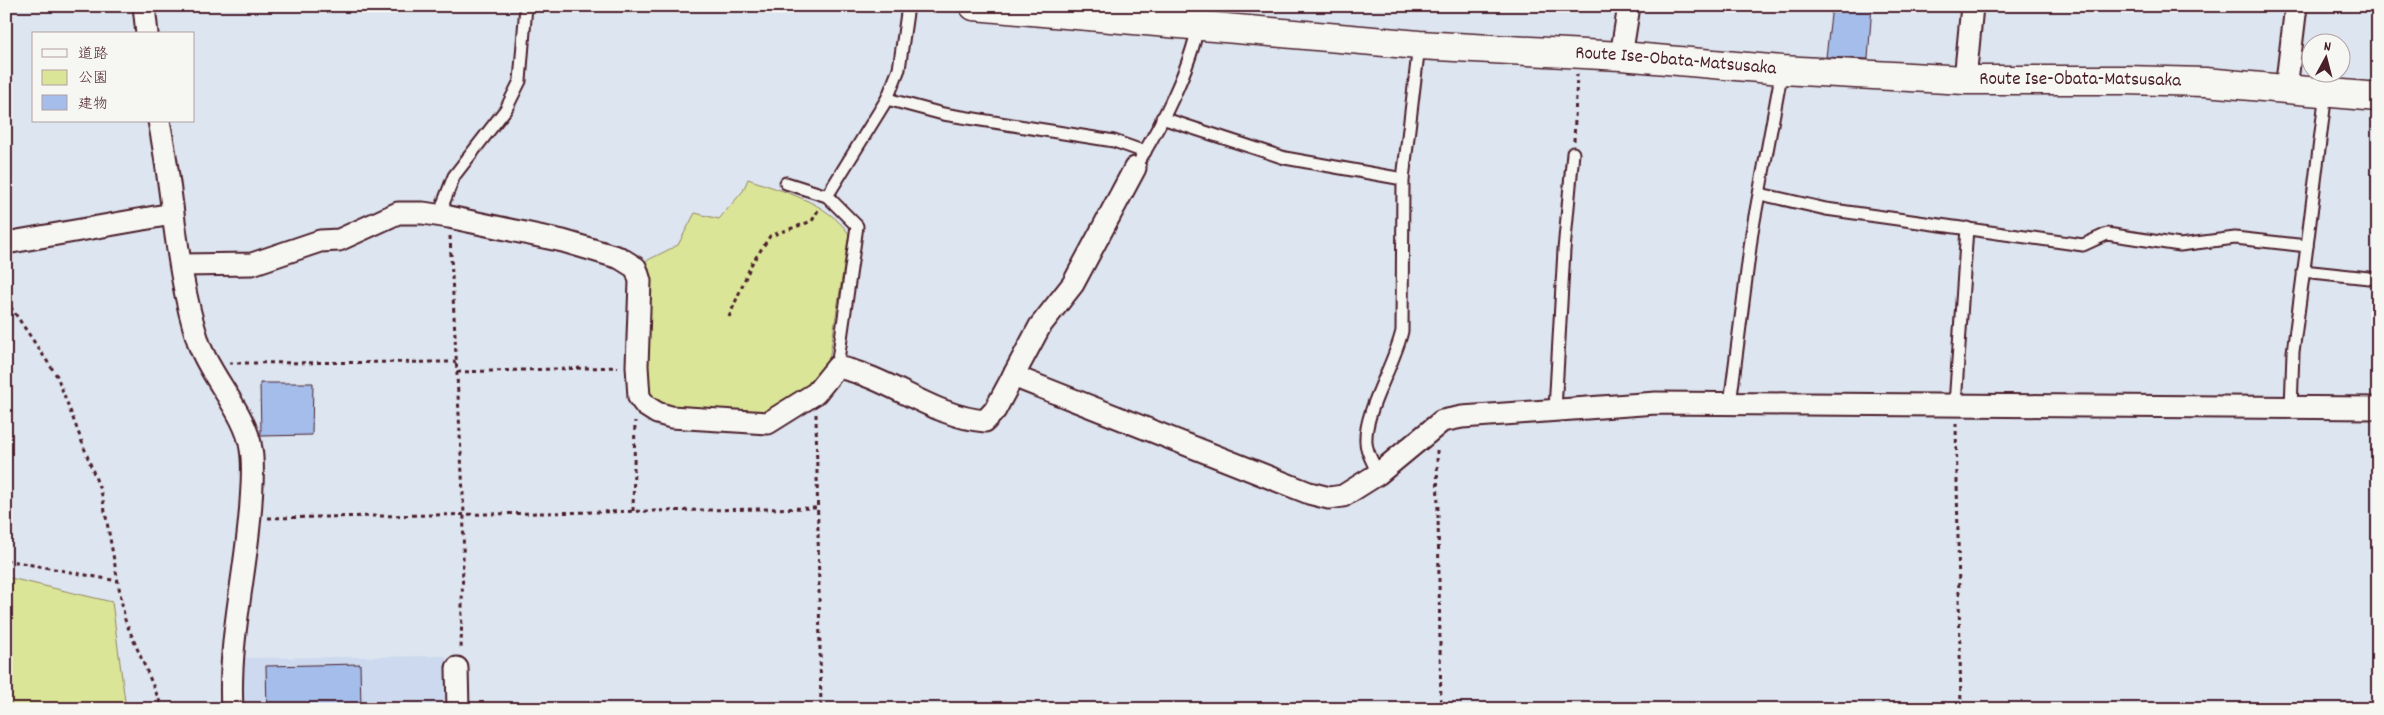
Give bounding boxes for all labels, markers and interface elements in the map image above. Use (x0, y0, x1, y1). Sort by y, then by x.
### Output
legend (32, 32, 195, 122)
north arrow (2302, 32, 2352, 82)
text: N (2323, 37, 2332, 57)
street label: Route Ise-Obata-Matsusaka (1574, 40, 1779, 83)
text: 道路 (78, 44, 108, 66)
street label: Route Ise-Obata-Matsusaka (1979, 67, 2182, 95)
text: 公園 (78, 68, 108, 90)
text: 建物 (78, 94, 108, 116)

